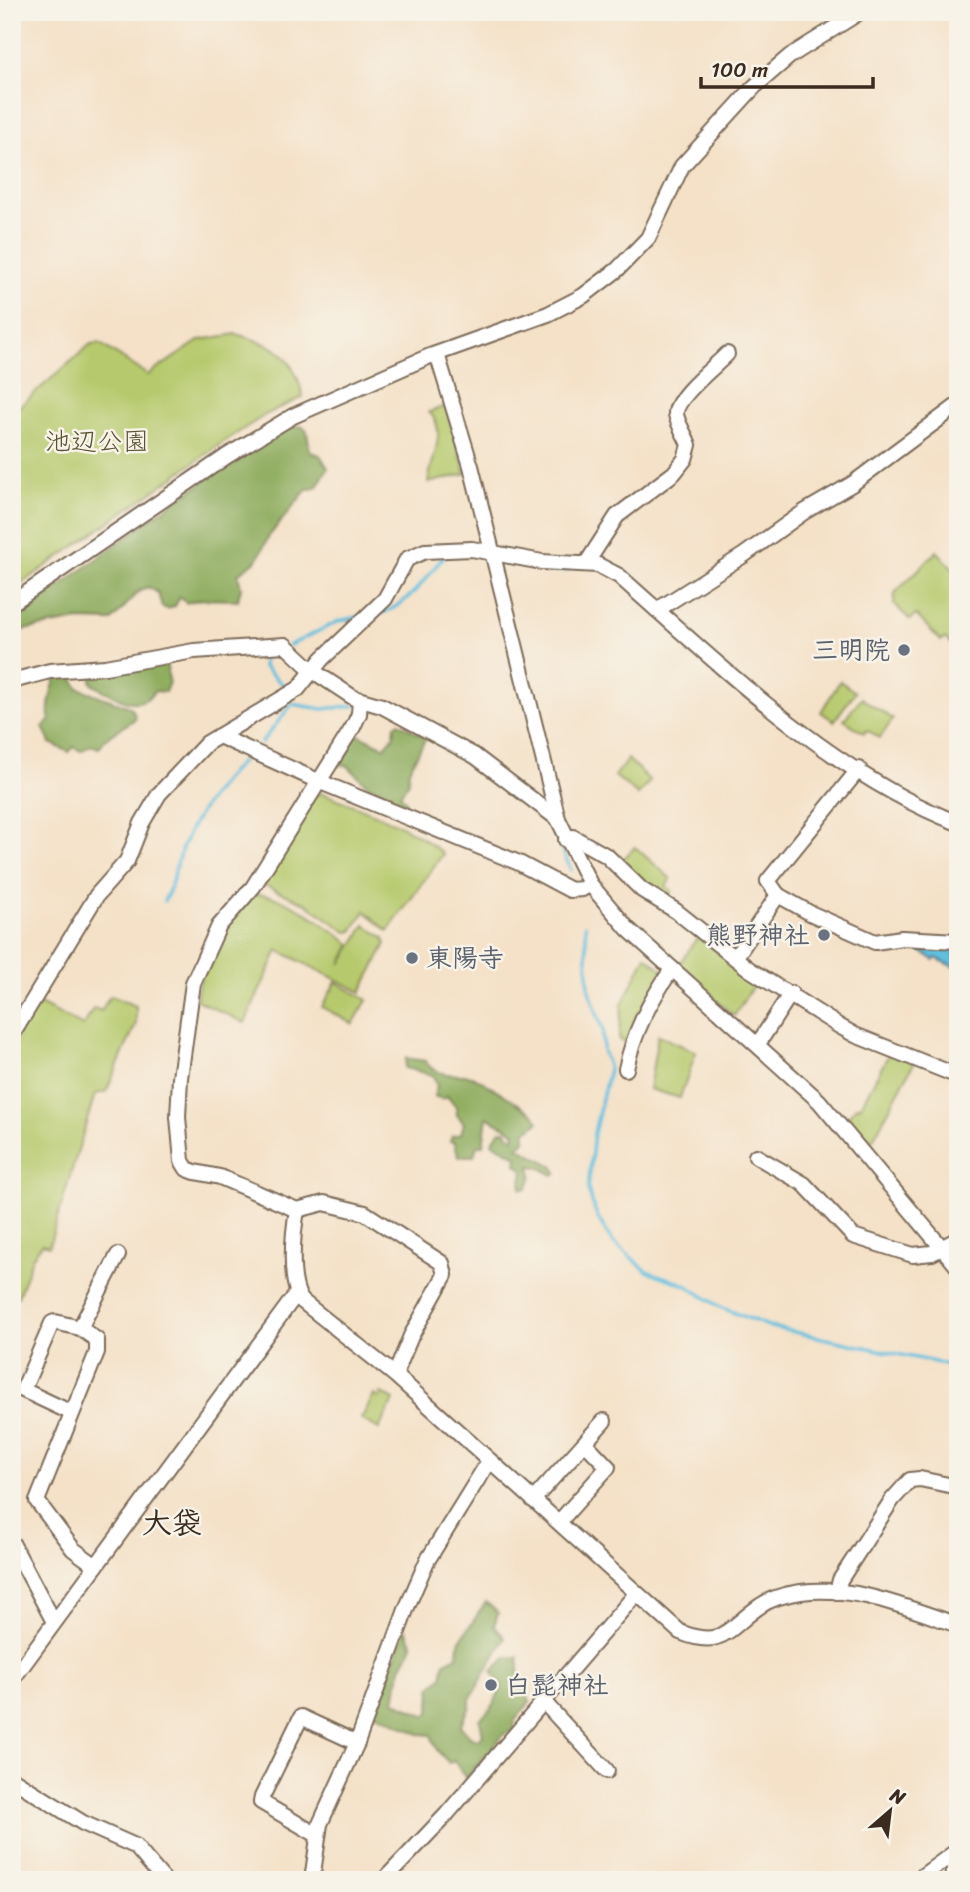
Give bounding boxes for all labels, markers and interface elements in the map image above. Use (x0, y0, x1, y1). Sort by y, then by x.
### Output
scale bar (701, 46, 872, 90)
text: 100 m (711, 51, 768, 89)
park label: 池辺公園 (45, 418, 149, 464)
place label: 三明院 (812, 627, 890, 673)
marker: 三明院 (896, 642, 912, 658)
place label: 熊野神社 (706, 912, 810, 958)
marker: 熊野神社 (816, 927, 832, 943)
place label: 東陽寺 (426, 935, 504, 981)
marker: 東陽寺 (404, 950, 420, 966)
district label: 大袋 (142, 1496, 202, 1550)
place label: 白髭神社 (505, 1662, 609, 1708)
marker: 白髭神社 (483, 1677, 499, 1693)
north arrow (855, 1776, 925, 1846)
text: N (883, 1778, 912, 1814)

